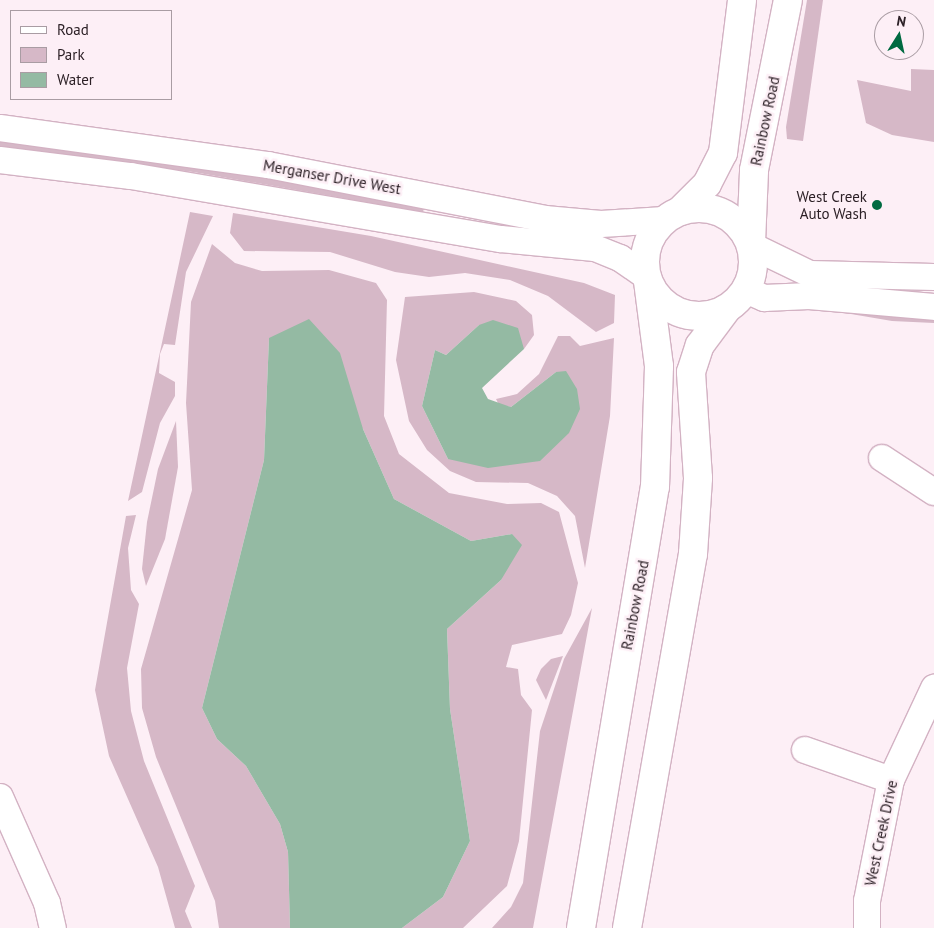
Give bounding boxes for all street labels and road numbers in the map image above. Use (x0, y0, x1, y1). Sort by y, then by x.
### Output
street label: Rainbow Road (747, 75, 783, 167)
street label: Merganser Drive West (262, 156, 402, 198)
street label: Rainbow Road (617, 559, 653, 651)
street label: West Creek Drive (861, 778, 901, 888)

